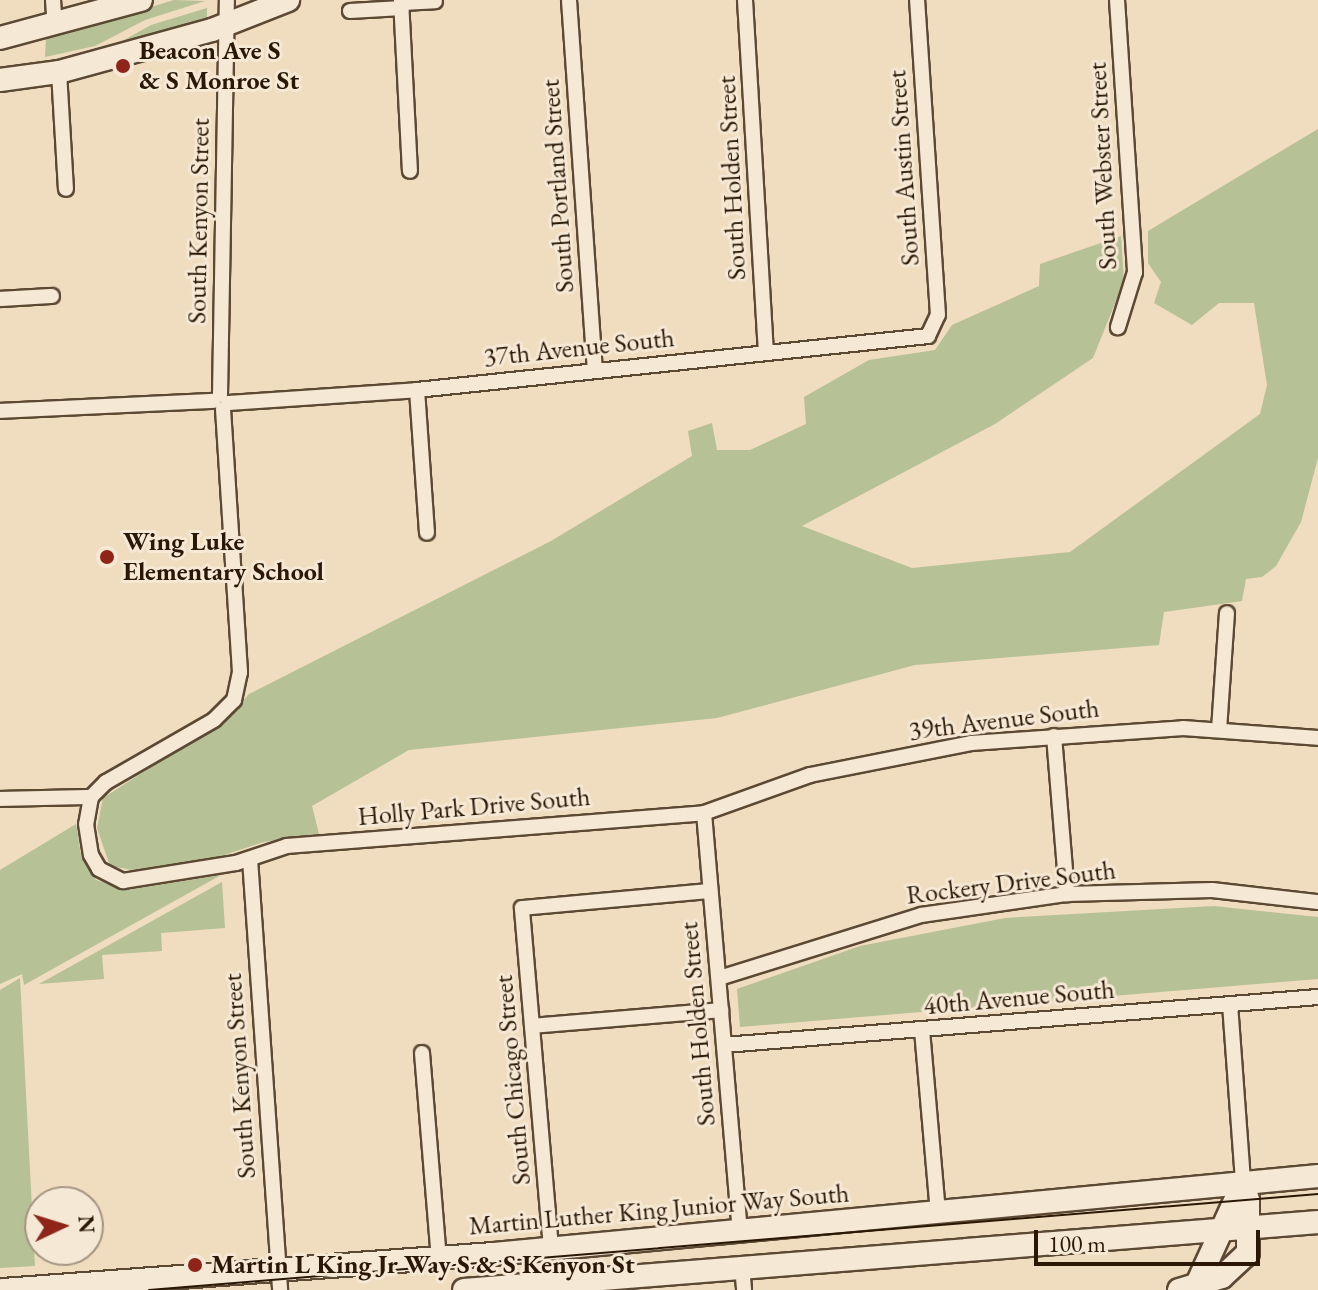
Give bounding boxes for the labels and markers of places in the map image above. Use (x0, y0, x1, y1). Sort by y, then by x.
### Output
place label: Beacon Ave S & S Monroe St (139, 35, 299, 96)
marker: Beacon Ave S & S Monroe St (114, 57, 132, 75)
place label: Wing Luke Elementary School (123, 526, 324, 588)
marker: Wing Luke Elementary School (98, 548, 116, 566)
place label: Martin L King Jr Way S & S Kenyon St (211, 1249, 635, 1281)
marker: Martin L King Jr Way S & S Kenyon St (186, 1256, 204, 1274)

